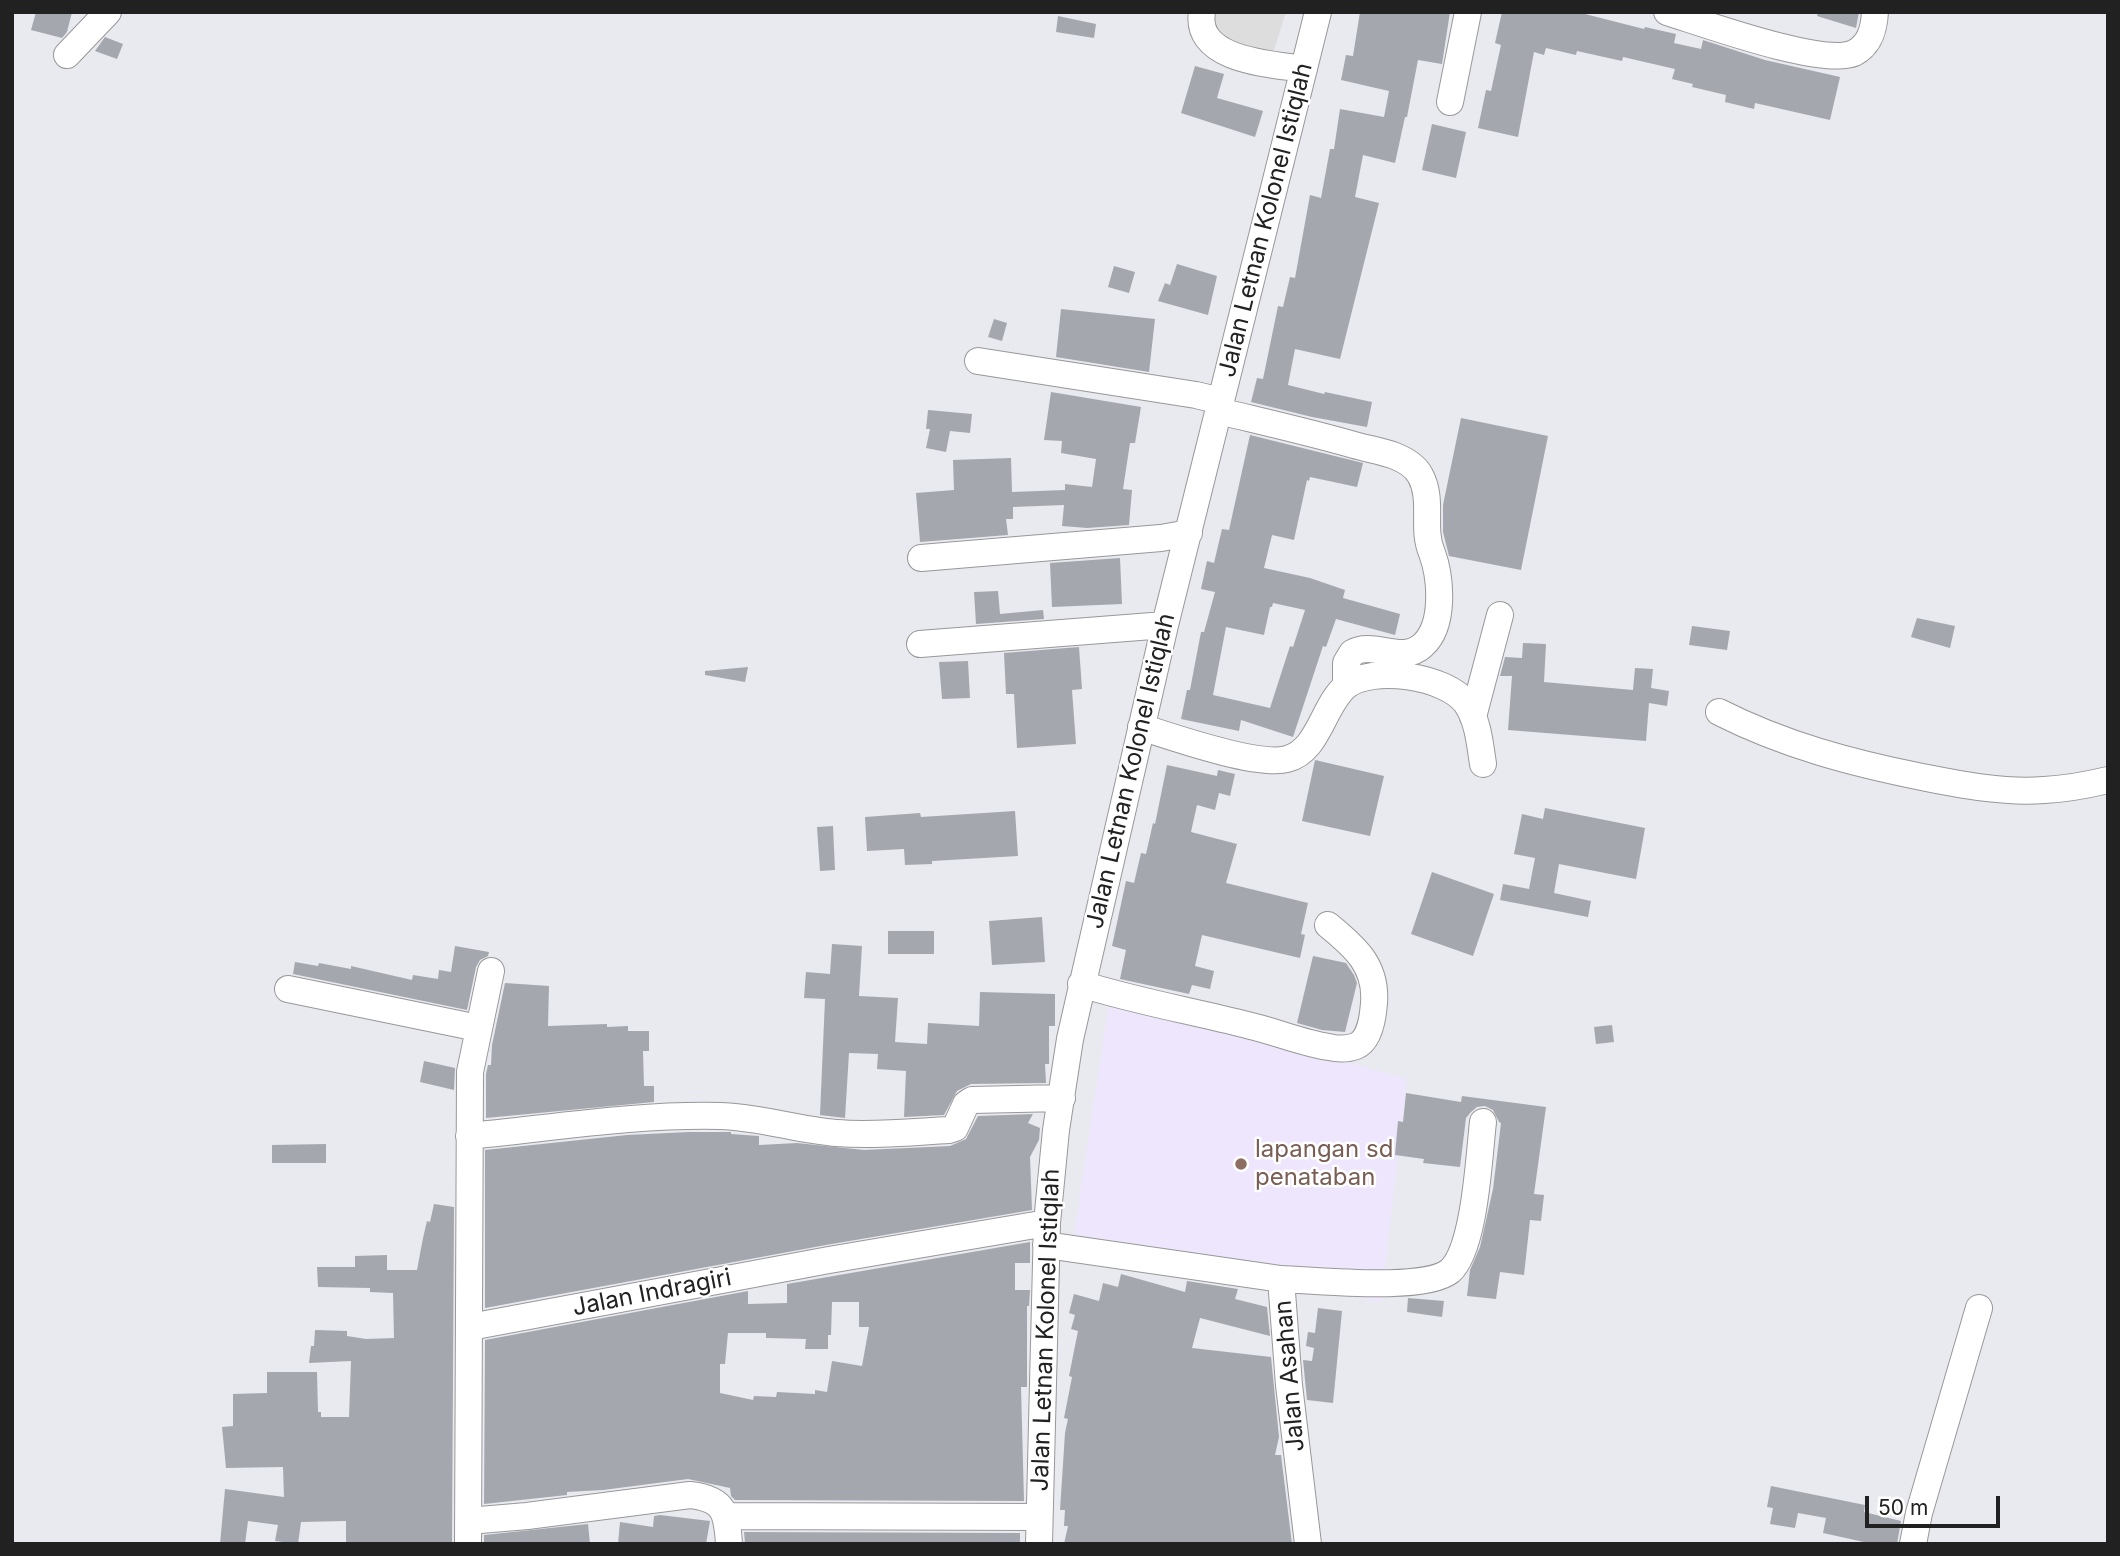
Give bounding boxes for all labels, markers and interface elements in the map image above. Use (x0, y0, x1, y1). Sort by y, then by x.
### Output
street label: Jalan Letnan Kolonel Istiqlah (1213, 60, 1319, 380)
street label: Jalan Letnan Kolonel Istiqlah (1081, 610, 1181, 932)
place label: lapangan sd penataban (1255, 1136, 1393, 1192)
marker: lapangan sd penataban (1233, 1156, 1249, 1172)
street label: Jalan Letnan Kolonel Istiqlah (1026, 1168, 1066, 1492)
street label: Jalan Indragiri (570, 1264, 734, 1322)
street label: Jalan Asahan (1269, 1299, 1311, 1453)
scale bar (1868, 1482, 2003, 1526)
text: 50 m (1878, 1495, 1928, 1520)

